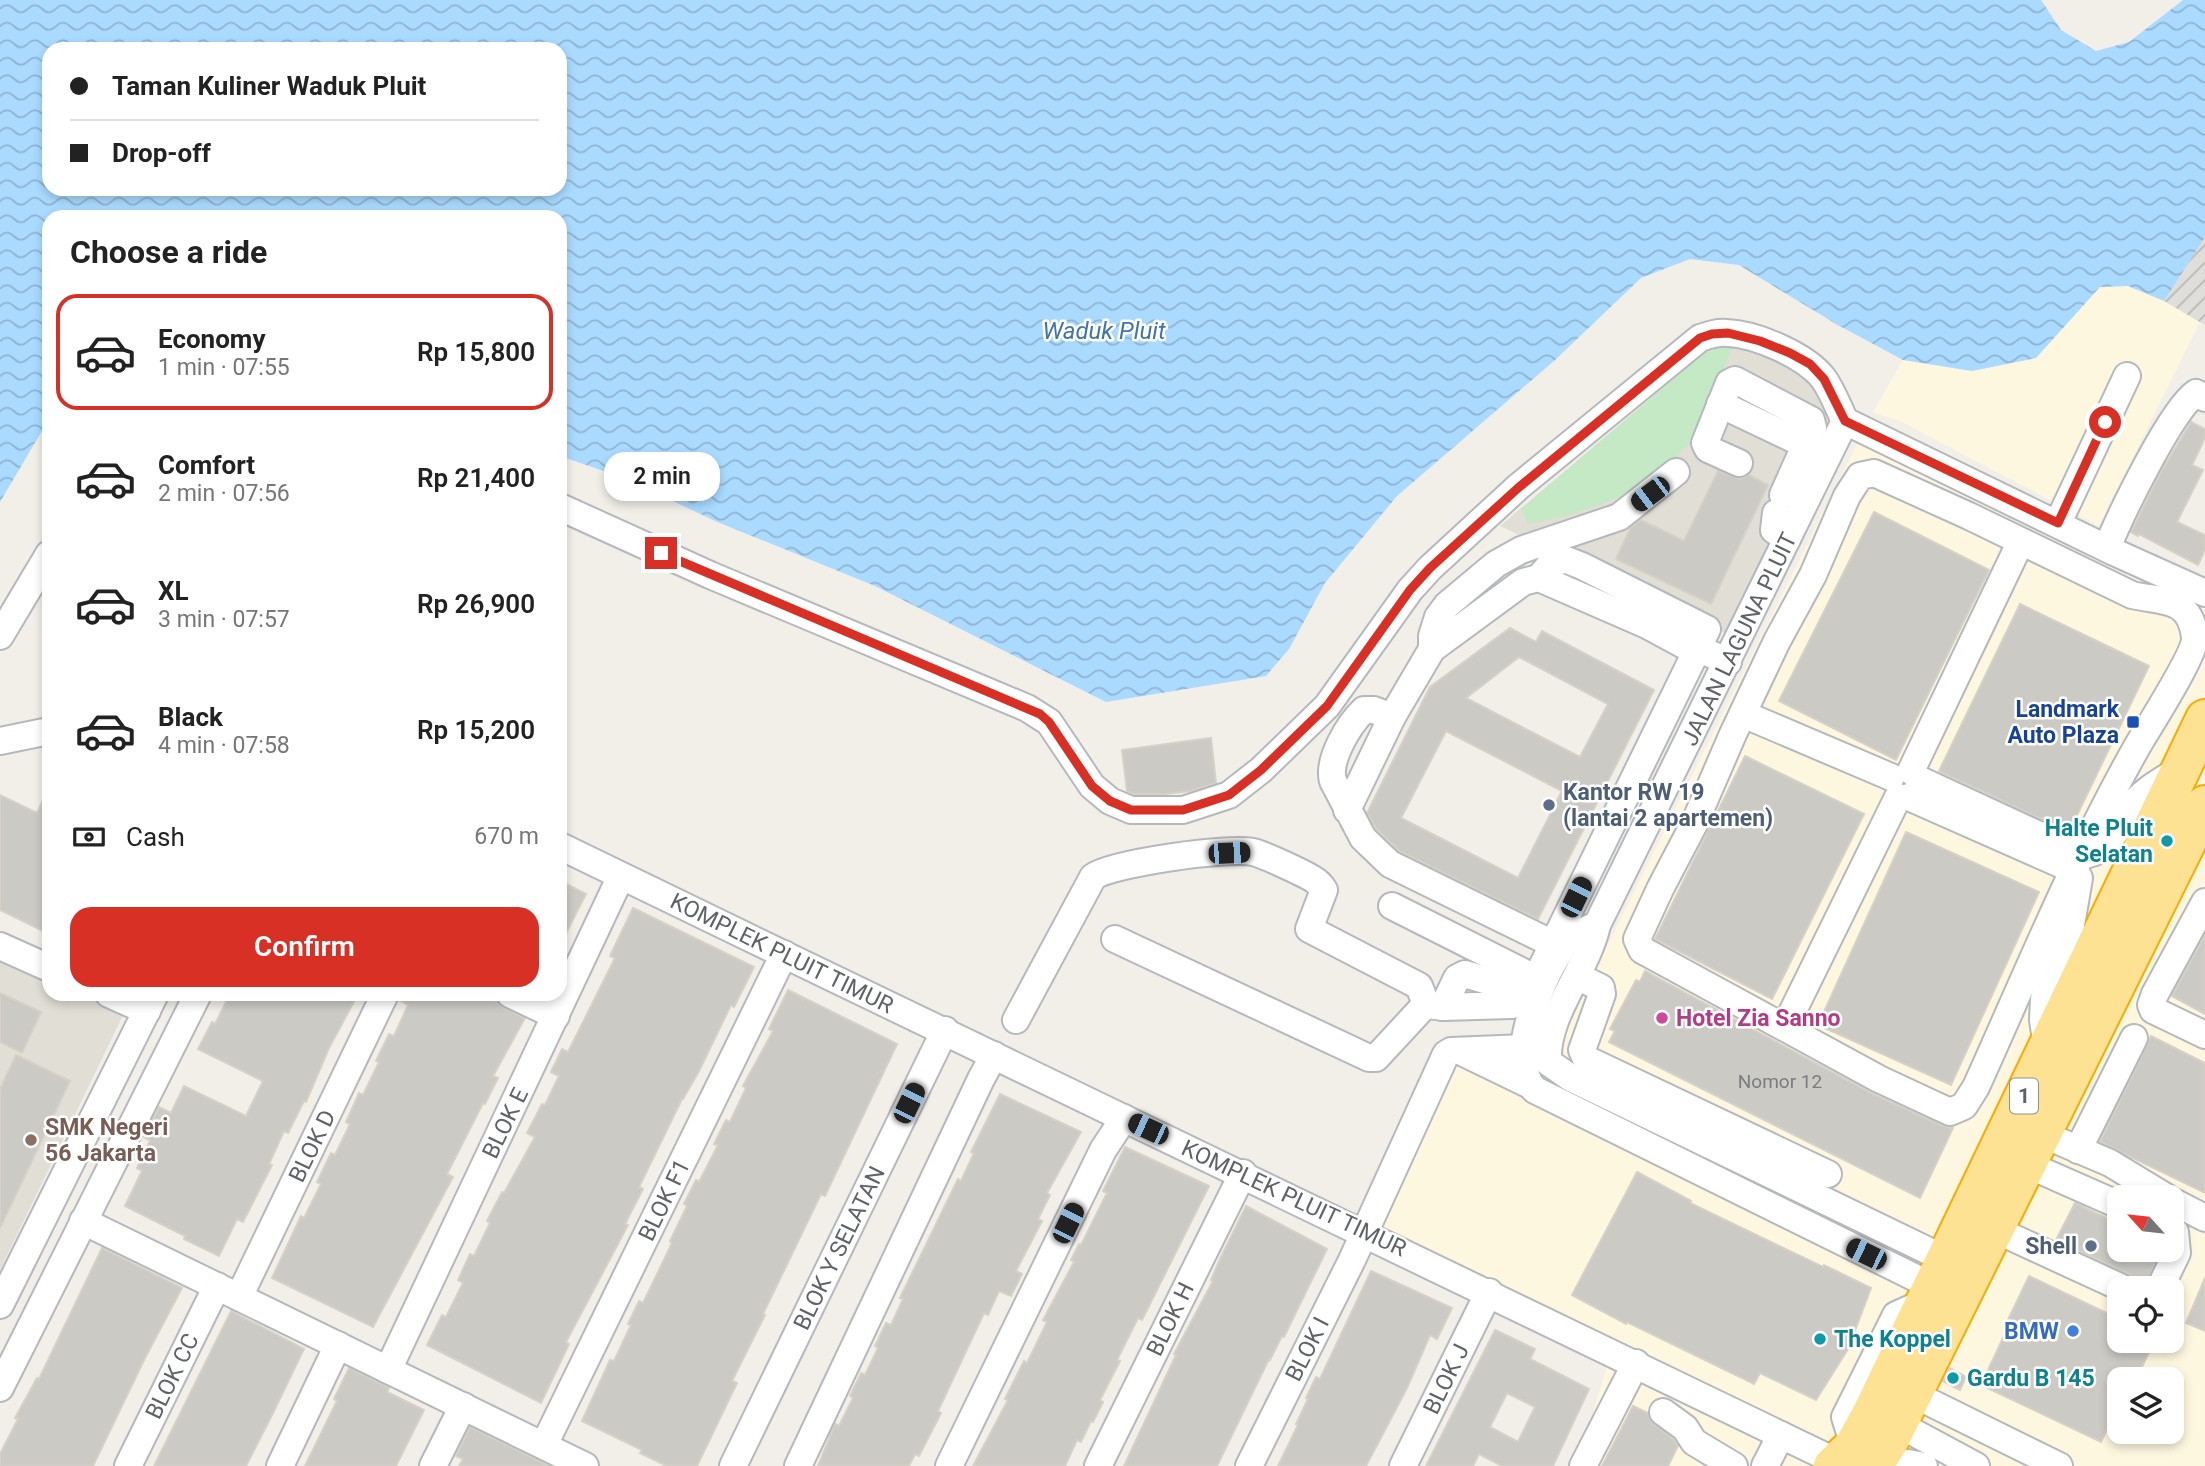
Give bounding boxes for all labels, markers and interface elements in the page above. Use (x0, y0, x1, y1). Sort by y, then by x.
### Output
text: Taman Kuliner Waduk Pluit (112, 71, 426, 101)
text: Drop-off (112, 138, 211, 168)
text: Choose a ride (70, 233, 267, 271)
water label: Waduk Pluit (1042, 317, 1166, 345)
icon: car (74, 321, 137, 384)
text: Economy (158, 324, 265, 354)
text: Rp 15,800 (417, 337, 535, 367)
text: 1 min · 07:55 (158, 354, 290, 381)
route start (2089, 406, 2121, 438)
icon: car (74, 447, 137, 510)
text: Comfort (158, 450, 255, 480)
callout: 2 min (603, 452, 719, 500)
text: Rp 21,400 (417, 463, 535, 493)
text: 2 min (633, 463, 691, 490)
car (1627, 473, 1674, 515)
text: 2 min · 07:56 (158, 480, 290, 507)
street label: JALAN LAGUNA PLUIT (1676, 528, 1803, 750)
route end (645, 537, 677, 569)
icon: car (74, 573, 137, 636)
text: XL (158, 576, 189, 606)
text: Rp 26,900 (417, 589, 535, 619)
text: 3 min · 07:57 (158, 606, 290, 633)
place label: Landmark Auto Plaza (2007, 696, 2120, 749)
icon: car (74, 699, 137, 762)
text: Black (158, 702, 223, 732)
marker: Landmark Auto Plaza (2125, 714, 2141, 730)
text: Rp 15,200 (417, 715, 535, 745)
text: 4 min · 07:58 (158, 732, 290, 759)
place label: Kantor RW 19 (lantai 2 apartemen) (1563, 779, 1773, 832)
marker: Kantor RW 19 (lantai 2 apartemen) (1541, 797, 1557, 813)
place label: Halte Pluit Selatan (2045, 815, 2153, 868)
icon: cash (70, 818, 108, 856)
text: Cash (126, 822, 185, 852)
text: 670 m (474, 823, 539, 850)
marker: Halte Pluit Selatan (2159, 833, 2175, 849)
car (1208, 842, 1251, 864)
car (1558, 874, 1595, 920)
street label: KOMPLEK PLUIT TIMUR (666, 888, 898, 1019)
button: Confirm (70, 907, 539, 987)
place label: Hotel Zia Sanno (1676, 1005, 1841, 1032)
marker: Hotel Zia Sanno (1654, 1010, 1670, 1026)
house number: Nomor 12 (1738, 1070, 1822, 1093)
road number: 1 (2010, 1078, 2038, 1114)
car (891, 1080, 928, 1126)
street label: BLOK E (477, 1084, 534, 1163)
street label: BLOK D (283, 1106, 341, 1187)
car (1125, 1111, 1172, 1147)
place label: SMK Negeri 56 Jakarta (45, 1114, 168, 1167)
marker: SMK Negeri 56 Jakarta (23, 1132, 39, 1148)
street label: KOMPLEK PLUIT TIMUR (1177, 1134, 1410, 1262)
street label: BLOK F1 (633, 1155, 696, 1246)
street label: BLOK Y SELATAN (788, 1162, 891, 1334)
north arrow (2107, 1185, 2184, 1262)
map controls (2107, 1185, 2184, 1444)
car (1050, 1200, 1087, 1246)
place label: Shell (2025, 1233, 2077, 1260)
car (1843, 1235, 1890, 1273)
marker: Shell (2083, 1238, 2099, 1254)
button: locate (2107, 1276, 2184, 1353)
street label: BLOK H (1141, 1278, 1200, 1360)
street label: BLOK I (1280, 1313, 1335, 1386)
place label: BMW (2004, 1318, 2059, 1345)
marker: BMW (2065, 1323, 2081, 1339)
place label: The Koppel (1834, 1326, 1951, 1353)
street label: BLOK CC (140, 1329, 205, 1423)
marker: The Koppel (1812, 1331, 1828, 1347)
street label: BLOK J (1418, 1340, 1475, 1419)
place label: Gardu B 145 (1967, 1365, 2095, 1392)
button: layers (2107, 1367, 2184, 1444)
marker: Gardu B 145 (1945, 1370, 1961, 1386)

